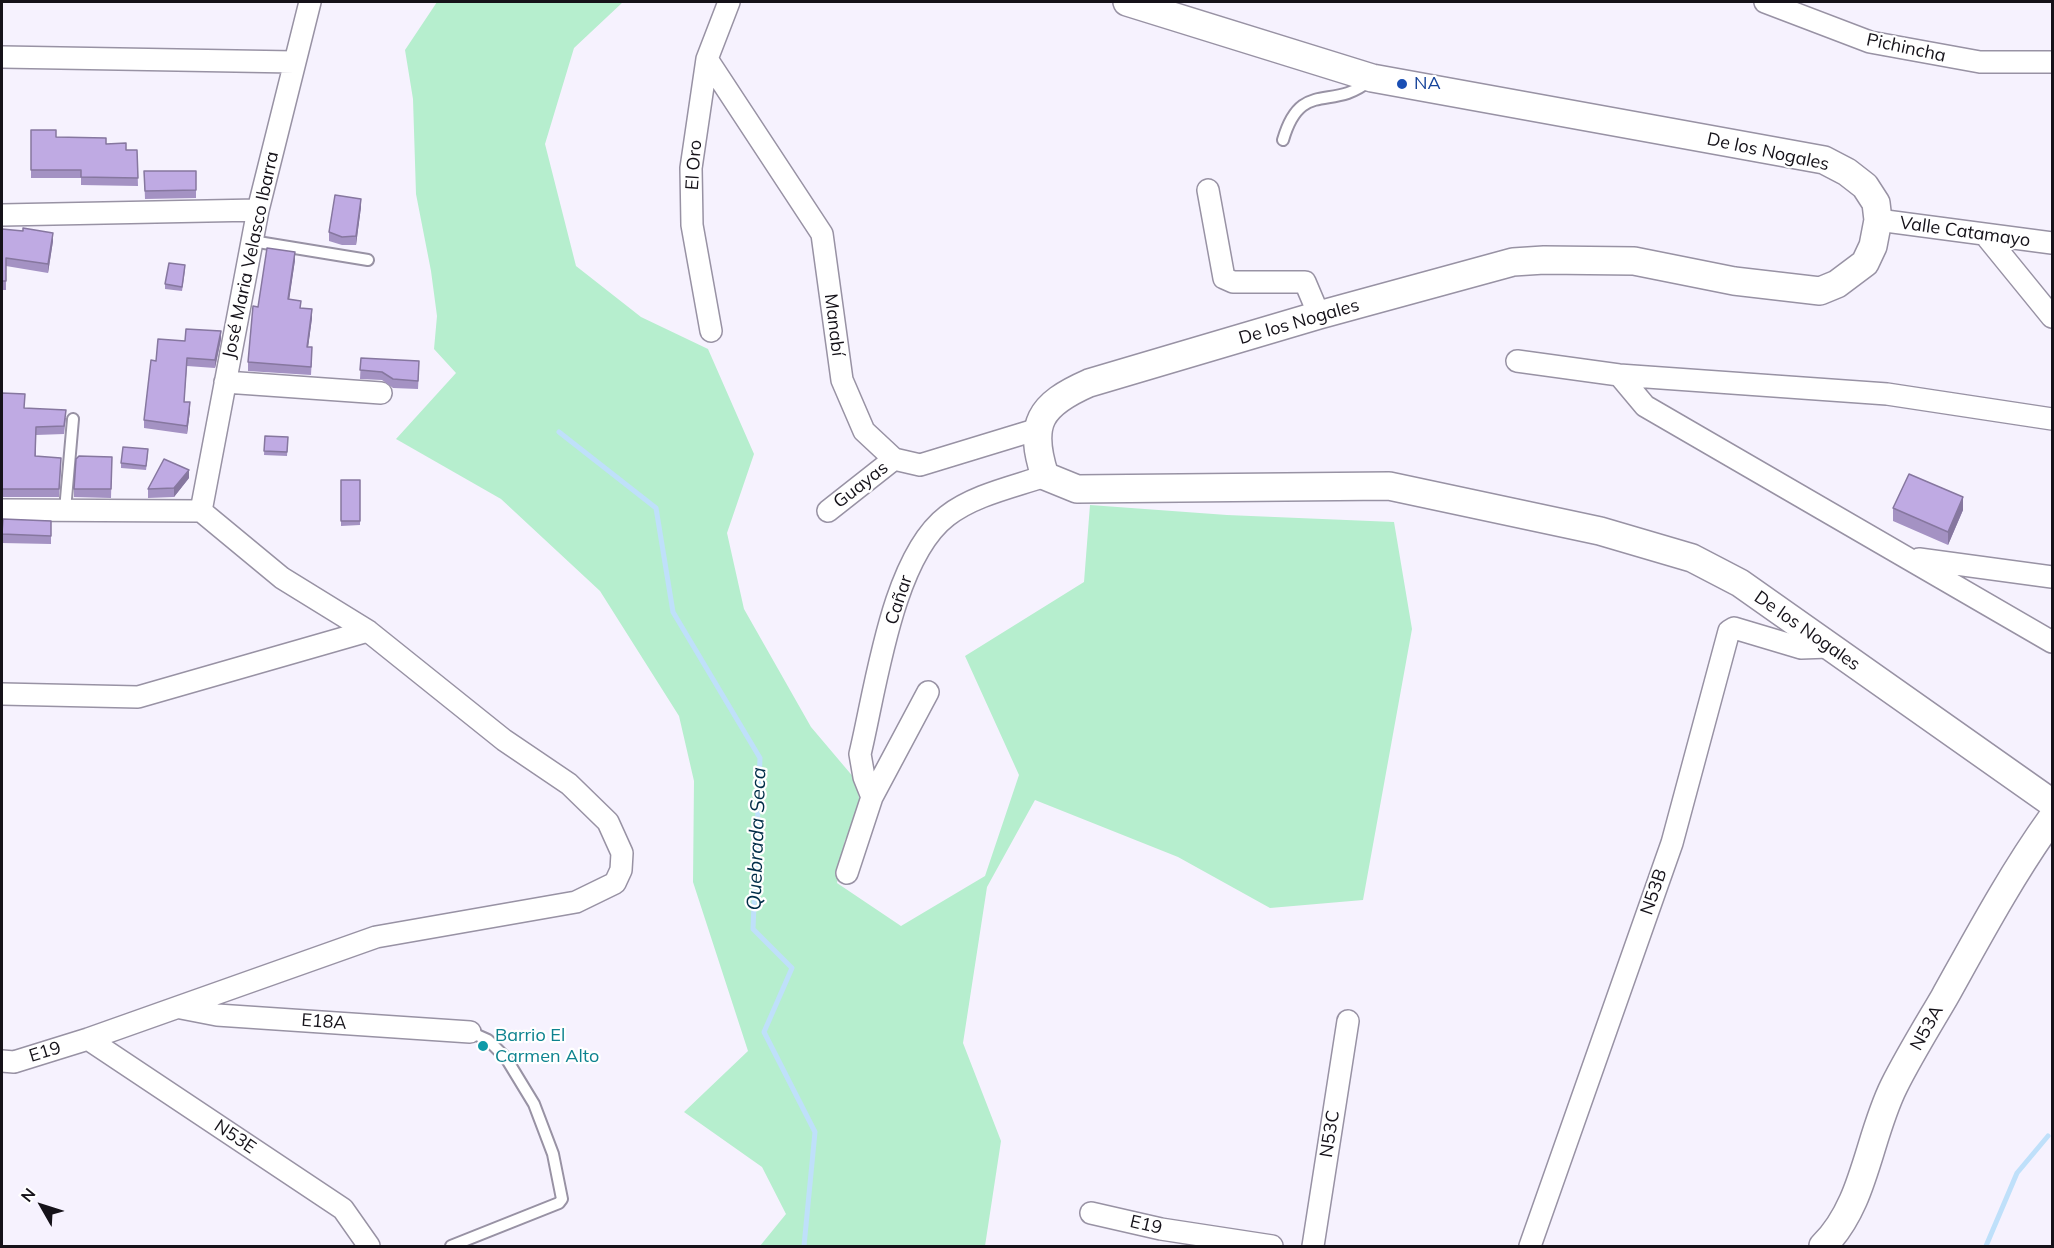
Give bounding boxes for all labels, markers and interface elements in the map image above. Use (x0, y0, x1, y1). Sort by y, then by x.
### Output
street label: Pichincha (1864, 29, 1948, 67)
place label: NA (1414, 73, 1441, 95)
marker: NA (1395, 77, 1409, 91)
street label: De los Nogales (1705, 128, 1831, 176)
street label: El Oro (681, 139, 707, 191)
street label: José Maria Velasco Ibarra (218, 149, 284, 361)
street label: Valle Catamayo (1898, 212, 2032, 252)
street label: Manabí (819, 293, 849, 357)
street label: De los Nogales (1236, 294, 1362, 350)
street label: Guayas (829, 457, 893, 513)
street label: Cañar (881, 573, 917, 627)
street label: De los Nogales (1750, 586, 1864, 676)
water label: Quebrada Seca (743, 767, 771, 911)
street label: N53B (1636, 866, 1672, 918)
street label: N53A (1906, 1002, 1948, 1054)
street label: E18A (301, 1010, 347, 1034)
place label: Barrio El Carmen Alto (495, 1025, 599, 1068)
street label: E19 (26, 1037, 64, 1067)
marker: Barrio El Carmen Alto (476, 1039, 490, 1053)
street label: N53C (1316, 1109, 1344, 1159)
street label: N53E (210, 1115, 260, 1159)
north arrow (12, 1176, 72, 1236)
text: N (16, 1184, 40, 1206)
street label: E19 (1128, 1211, 1164, 1239)

